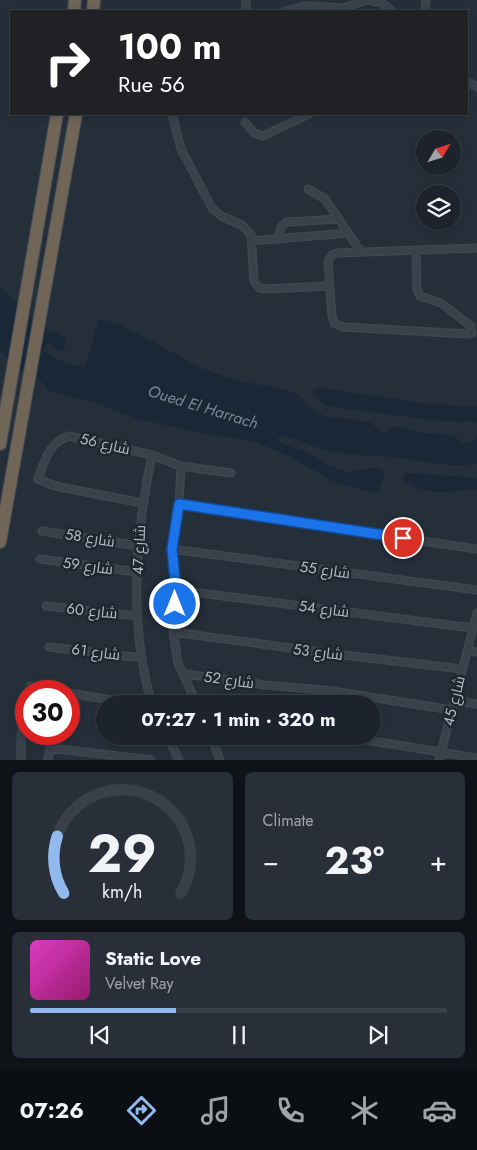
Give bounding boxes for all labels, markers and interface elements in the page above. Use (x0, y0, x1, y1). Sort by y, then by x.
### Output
text: 100 m (118, 22, 221, 72)
icon: right (35, 30, 100, 95)
text: Rue 56 (118, 68, 185, 100)
north arrow (416, 130, 461, 175)
map controls (416, 130, 461, 230)
button: layers (416, 185, 461, 230)
water label: Oued El Harrach (145, 379, 261, 435)
street label: شارع 56 (78, 428, 132, 460)
pin (382, 517, 424, 559)
street label: شارع 58 (63, 523, 117, 553)
street label: شارع 47 (127, 524, 151, 576)
icon: arrive (389, 524, 417, 552)
street label: شارع 59 (61, 552, 115, 580)
street label: شارع 55 (298, 556, 352, 584)
position arrow (148, 577, 200, 629)
street label: شارع 54 (297, 595, 351, 623)
street label: شارع 60 (65, 597, 119, 625)
street label: شارع 61 (70, 638, 122, 666)
street label: شارع 53 (292, 638, 344, 666)
street label: شارع 52 (202, 666, 256, 694)
street label: شارع 45 (437, 674, 471, 728)
speed limit sign: 30 (15, 680, 80, 745)
text: 07:27 · 1 min · 320 m (141, 706, 336, 733)
text: Climate (263, 809, 314, 832)
text: 29 (88, 816, 157, 892)
text: 23° (324, 833, 384, 888)
text: − (263, 841, 279, 882)
text: + (430, 841, 447, 882)
text: km/h (102, 879, 142, 905)
text: Static Love (105, 945, 201, 972)
text: Velvet Ray (105, 972, 174, 995)
icon: previous (86, 1021, 114, 1049)
icon: pause (225, 1021, 253, 1049)
icon: next (364, 1021, 392, 1049)
icon: directions (124, 1093, 159, 1128)
icon: music (198, 1093, 233, 1128)
icon: phone (273, 1093, 308, 1128)
icon: climate (347, 1093, 382, 1128)
icon: car (422, 1093, 457, 1128)
text: 07:26 (20, 1094, 84, 1126)

